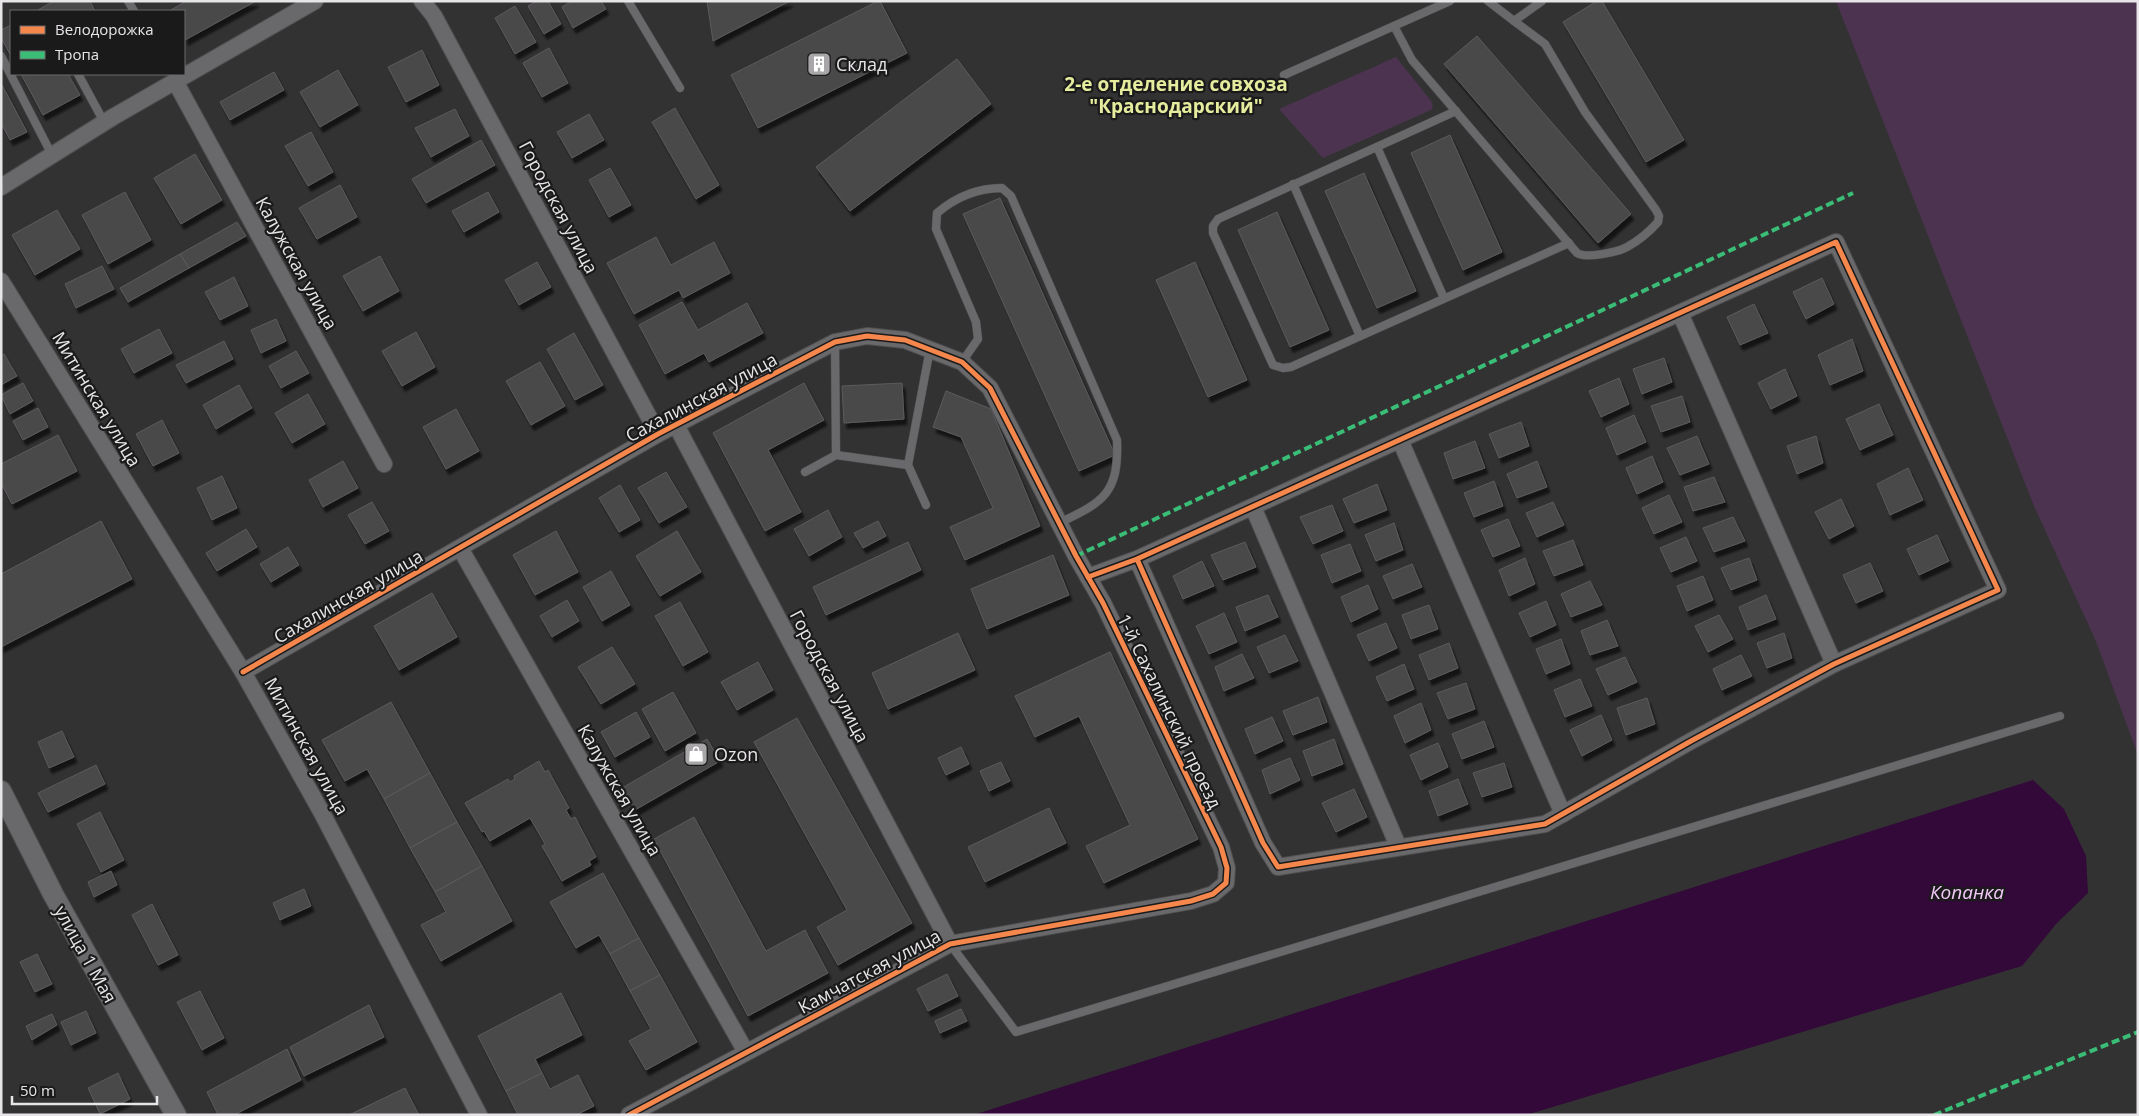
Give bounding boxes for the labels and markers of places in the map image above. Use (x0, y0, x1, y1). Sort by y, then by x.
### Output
building icon: Склад (806, 51, 832, 77)
place label: Склад (836, 52, 887, 76)
shop icon: Ozon (683, 741, 709, 767)
place label: Ozon (714, 742, 758, 766)

